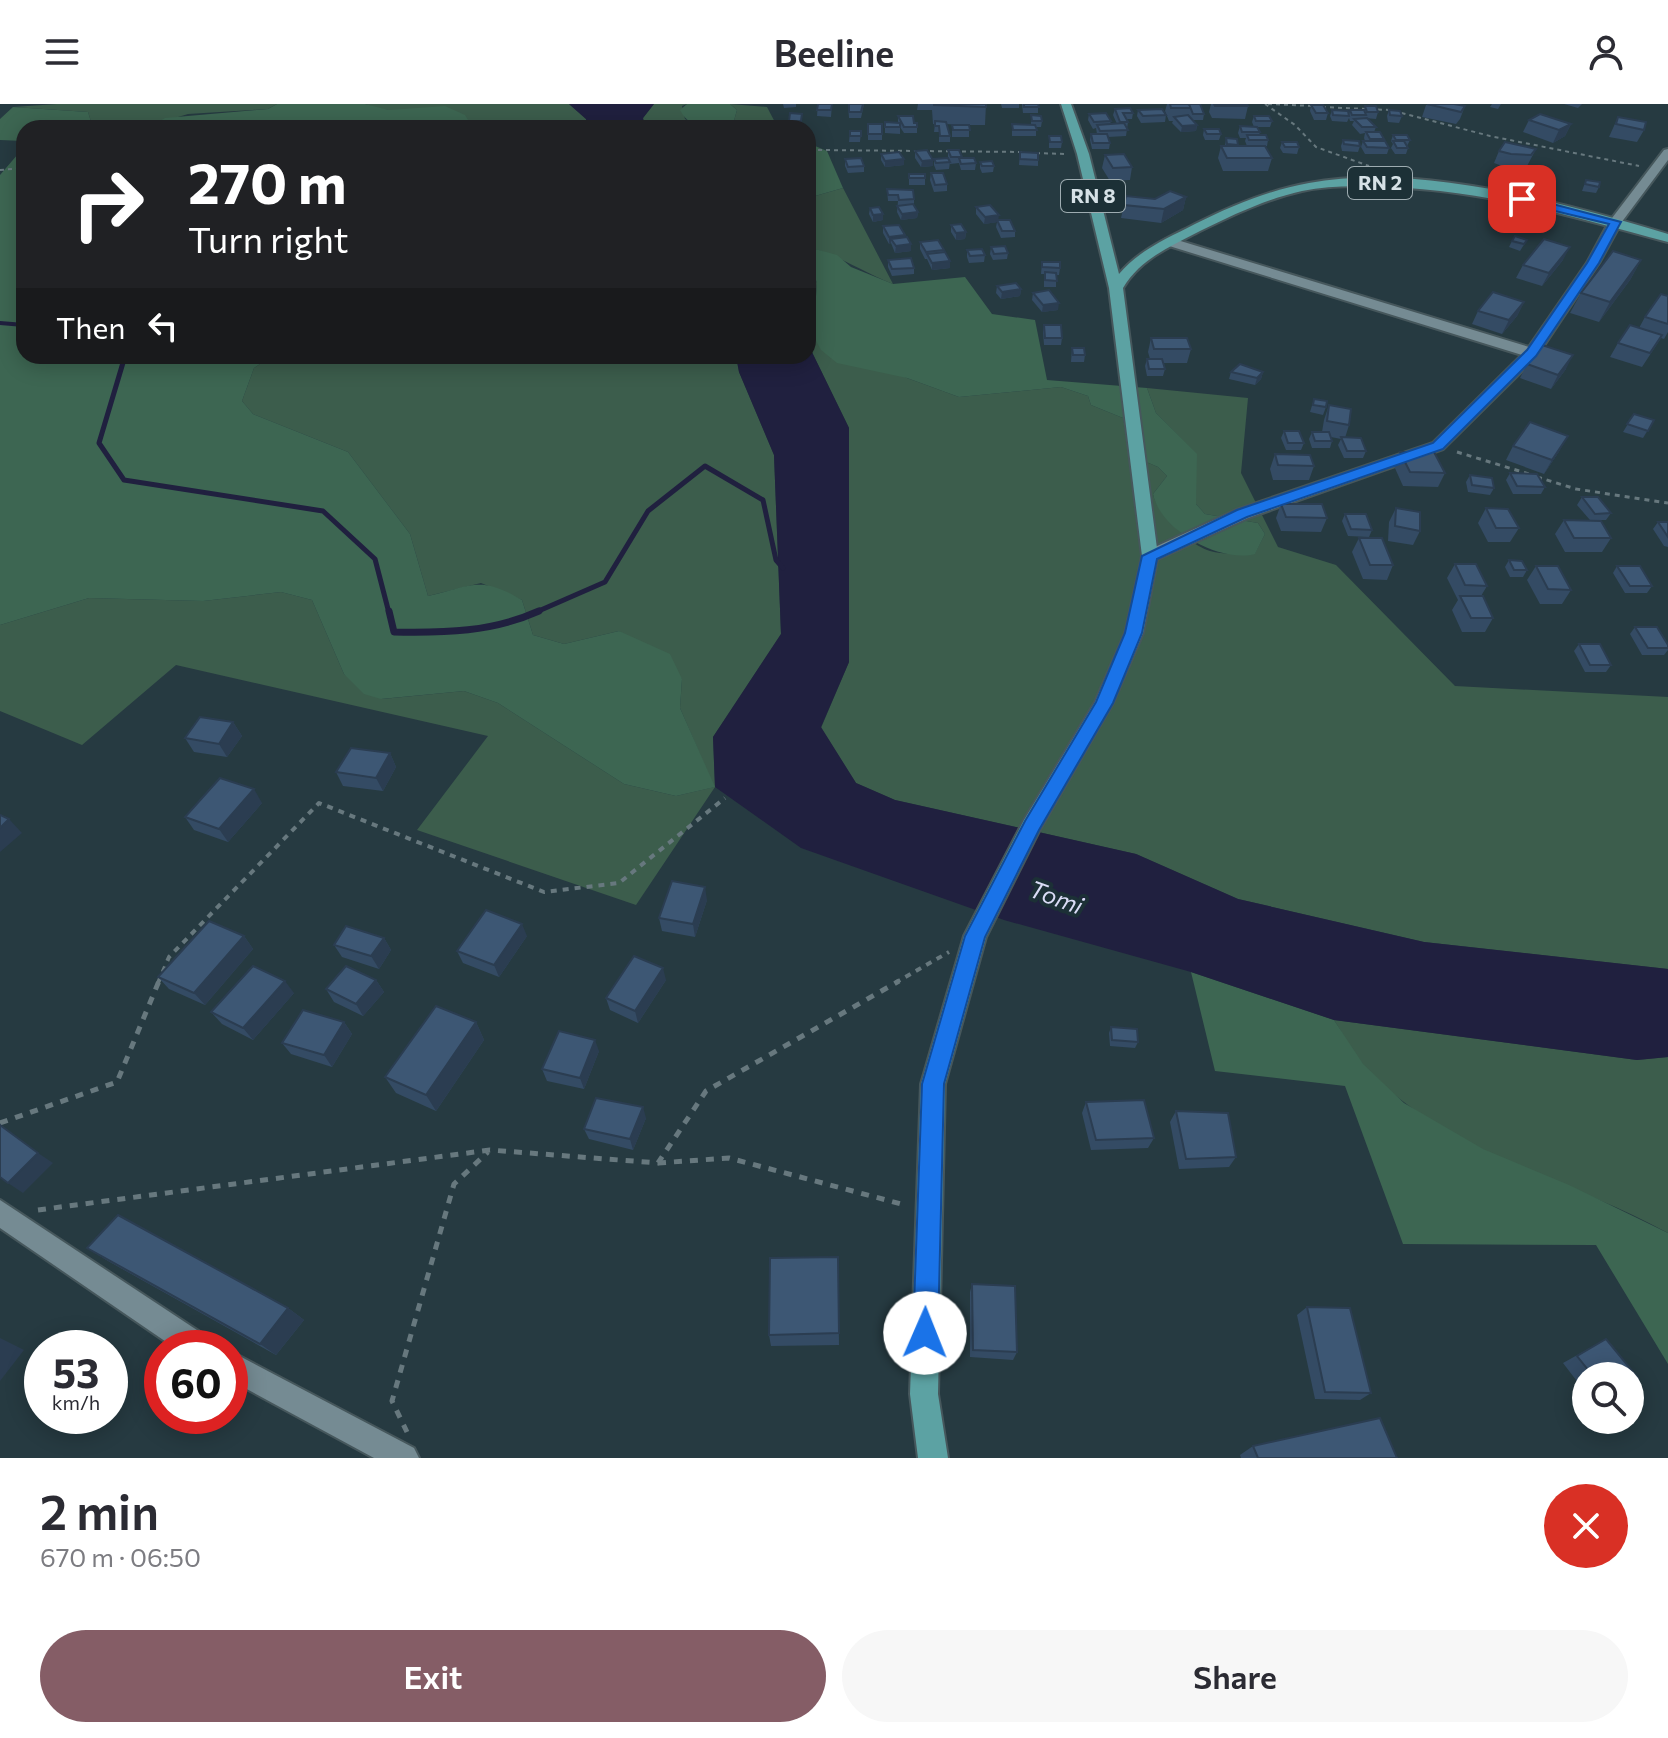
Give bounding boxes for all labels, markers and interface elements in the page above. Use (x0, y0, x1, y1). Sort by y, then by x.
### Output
icon: menu (40, 30, 84, 74)
text: Beeline (774, 30, 894, 74)
icon: person (1584, 30, 1628, 74)
text: 270 m (188, 147, 347, 216)
icon: right (56, 152, 160, 256)
pin (1488, 165, 1556, 233)
road number: RN 2 (1348, 167, 1412, 199)
icon: arrive (1500, 177, 1544, 221)
road number: RN 8 (1061, 180, 1125, 212)
text: Turn right (188, 216, 349, 260)
icon: left (141, 304, 185, 348)
text: Then (56, 308, 125, 345)
water label: Tomi (1026, 874, 1088, 920)
position arrow (883, 1291, 967, 1375)
speed limit sign: 60 (144, 1330, 248, 1434)
text: 53 (53, 1347, 99, 1396)
map controls (1572, 1362, 1644, 1434)
button: search (1572, 1362, 1644, 1434)
text: km/h (52, 1390, 100, 1414)
text: 2 min (40, 1481, 159, 1540)
button: close (1544, 1484, 1628, 1568)
text: 670 m · 06:50 (40, 1541, 201, 1572)
button: Exit (40, 1630, 826, 1722)
button: Share (842, 1630, 1628, 1722)

